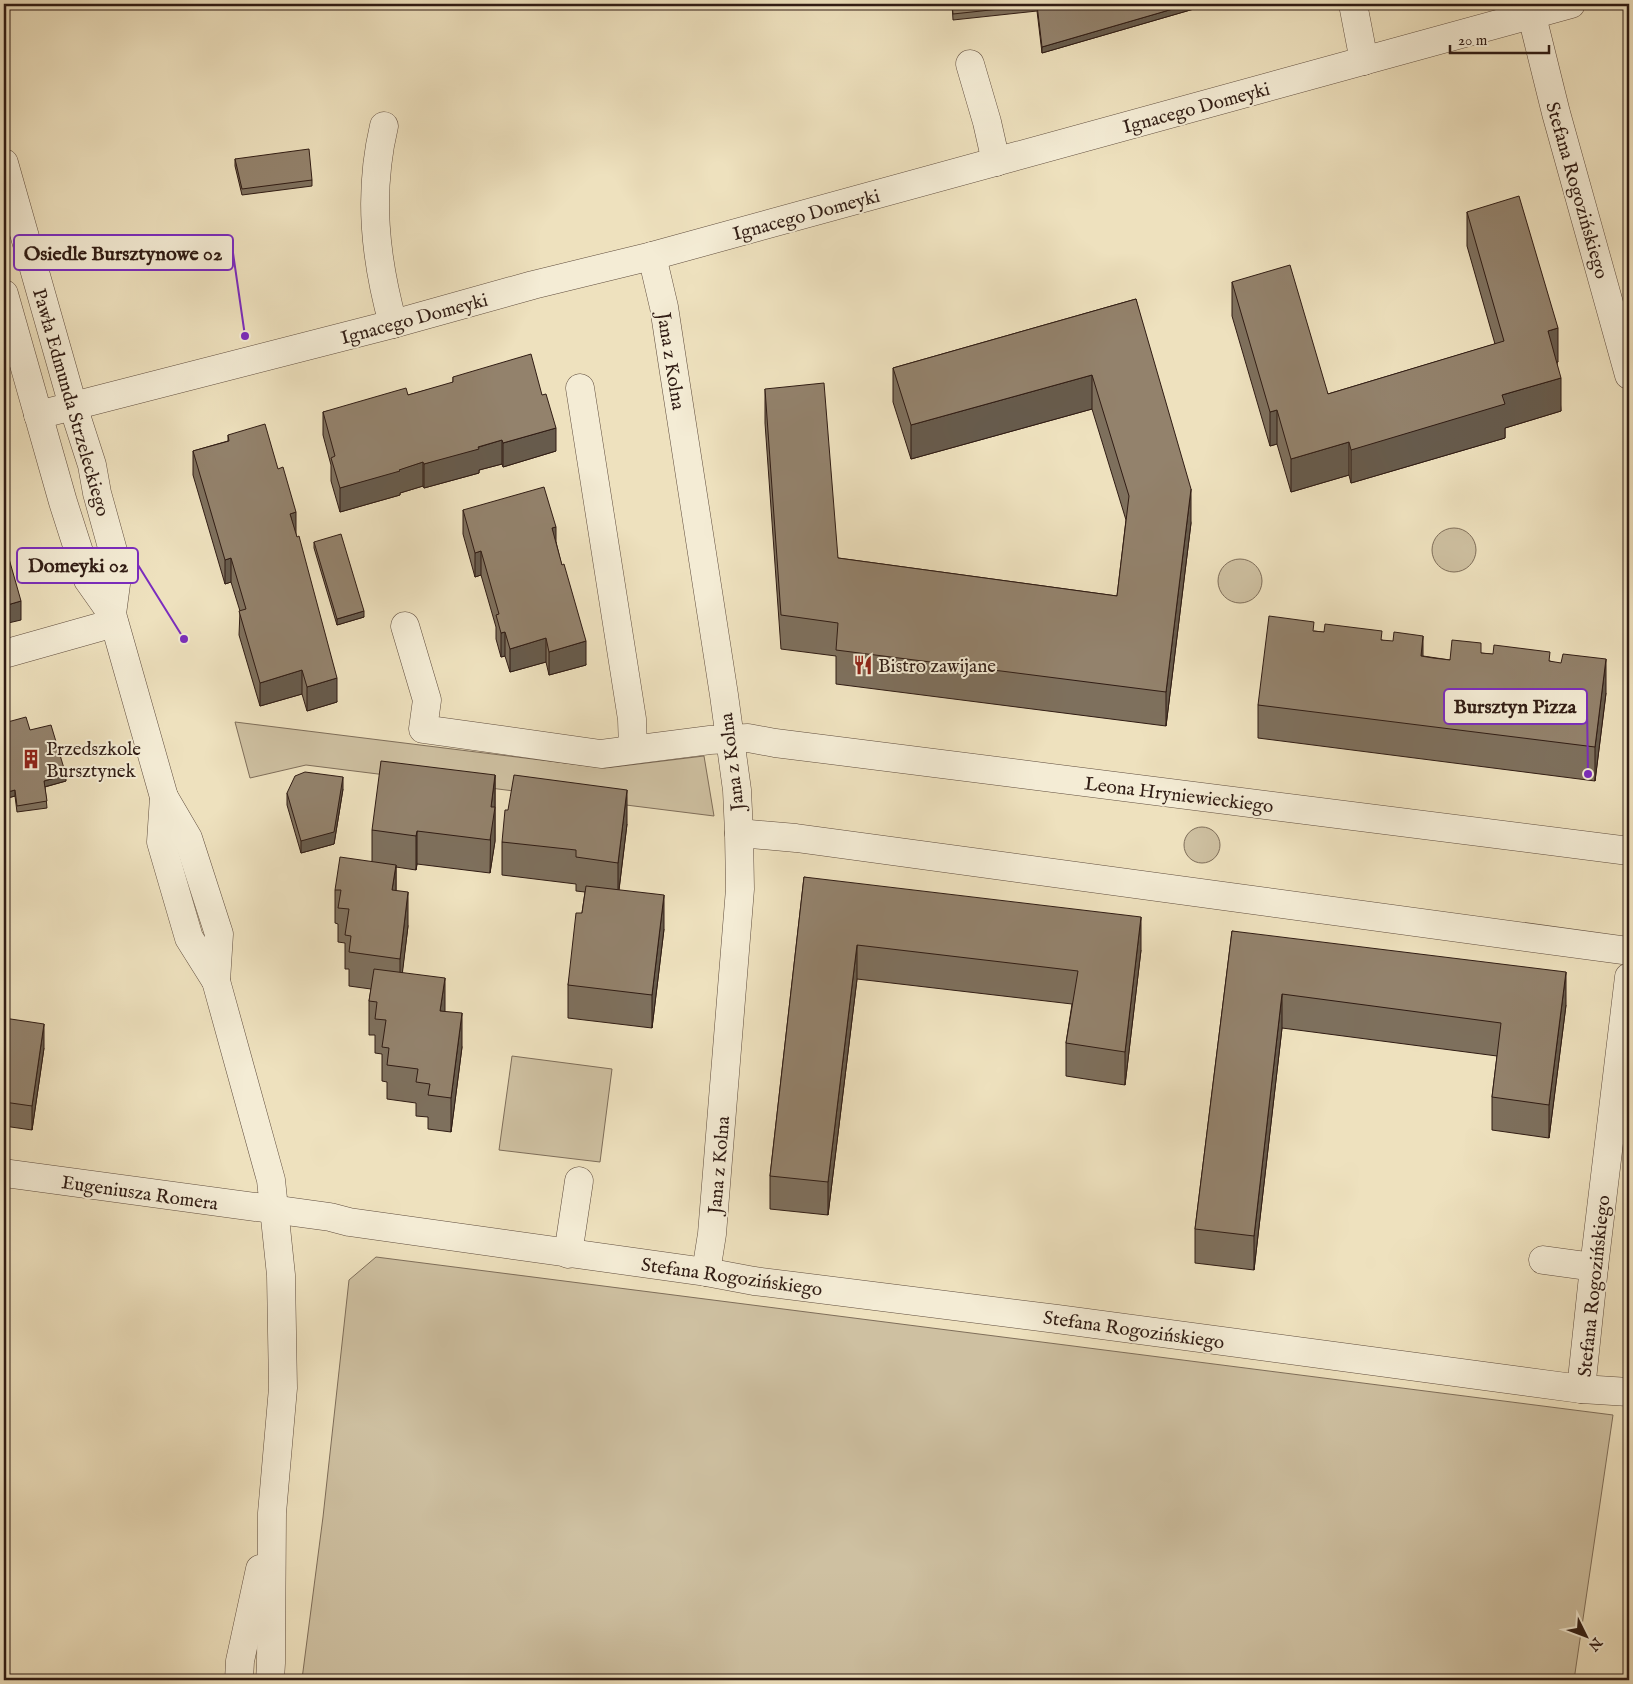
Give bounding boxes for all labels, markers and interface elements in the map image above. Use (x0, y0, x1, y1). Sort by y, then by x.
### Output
scale bar (1450, 22, 1549, 54)
text: 20 m (1458, 31, 1488, 50)
street label: Ignacego Domeyki (1120, 78, 1273, 140)
street label: Stefana Rogozińskiego (1539, 99, 1613, 282)
street label: Ignacego Domeyki (730, 185, 883, 247)
callout: Osiedle Bursztynowe 02 (14, 235, 233, 270)
text: Osiedle Bursztynowe 02 (24, 242, 223, 267)
street label: Pawła Edmunda Strzeleckiego (26, 286, 114, 519)
street label: Ignacego Domeyki (338, 289, 491, 351)
street label: Jana z Kolna (650, 309, 690, 412)
callout: Domeyki 02 (17, 548, 138, 583)
text: Domeyki 02 (28, 554, 129, 579)
restaurant icon: Bistro zawijane (852, 654, 874, 676)
place label: Bistro zawijane (878, 655, 996, 679)
callout: Bursztyn Pizza (1444, 689, 1587, 724)
text: Bursztyn Pizza (1453, 695, 1577, 720)
street label: Jana z Kolna (715, 711, 751, 814)
place label: Przedszkole Bursztynek (46, 738, 141, 784)
building icon: Przedszkole Bursztynek (20, 748, 42, 770)
street label: Leona Hryniewieckiego (1083, 772, 1275, 819)
street label: Jana z Kolna (704, 1114, 736, 1217)
street label: Eugeniusza Romera (60, 1171, 220, 1217)
street label: Stefana Rogozińskiego (1574, 1194, 1616, 1378)
street label: Stefana Rogozińskiego (640, 1253, 824, 1303)
street label: Stefana Rogozińskiego (1042, 1306, 1226, 1356)
north arrow (1560, 1612, 1610, 1662)
text: N (1584, 1633, 1606, 1655)

